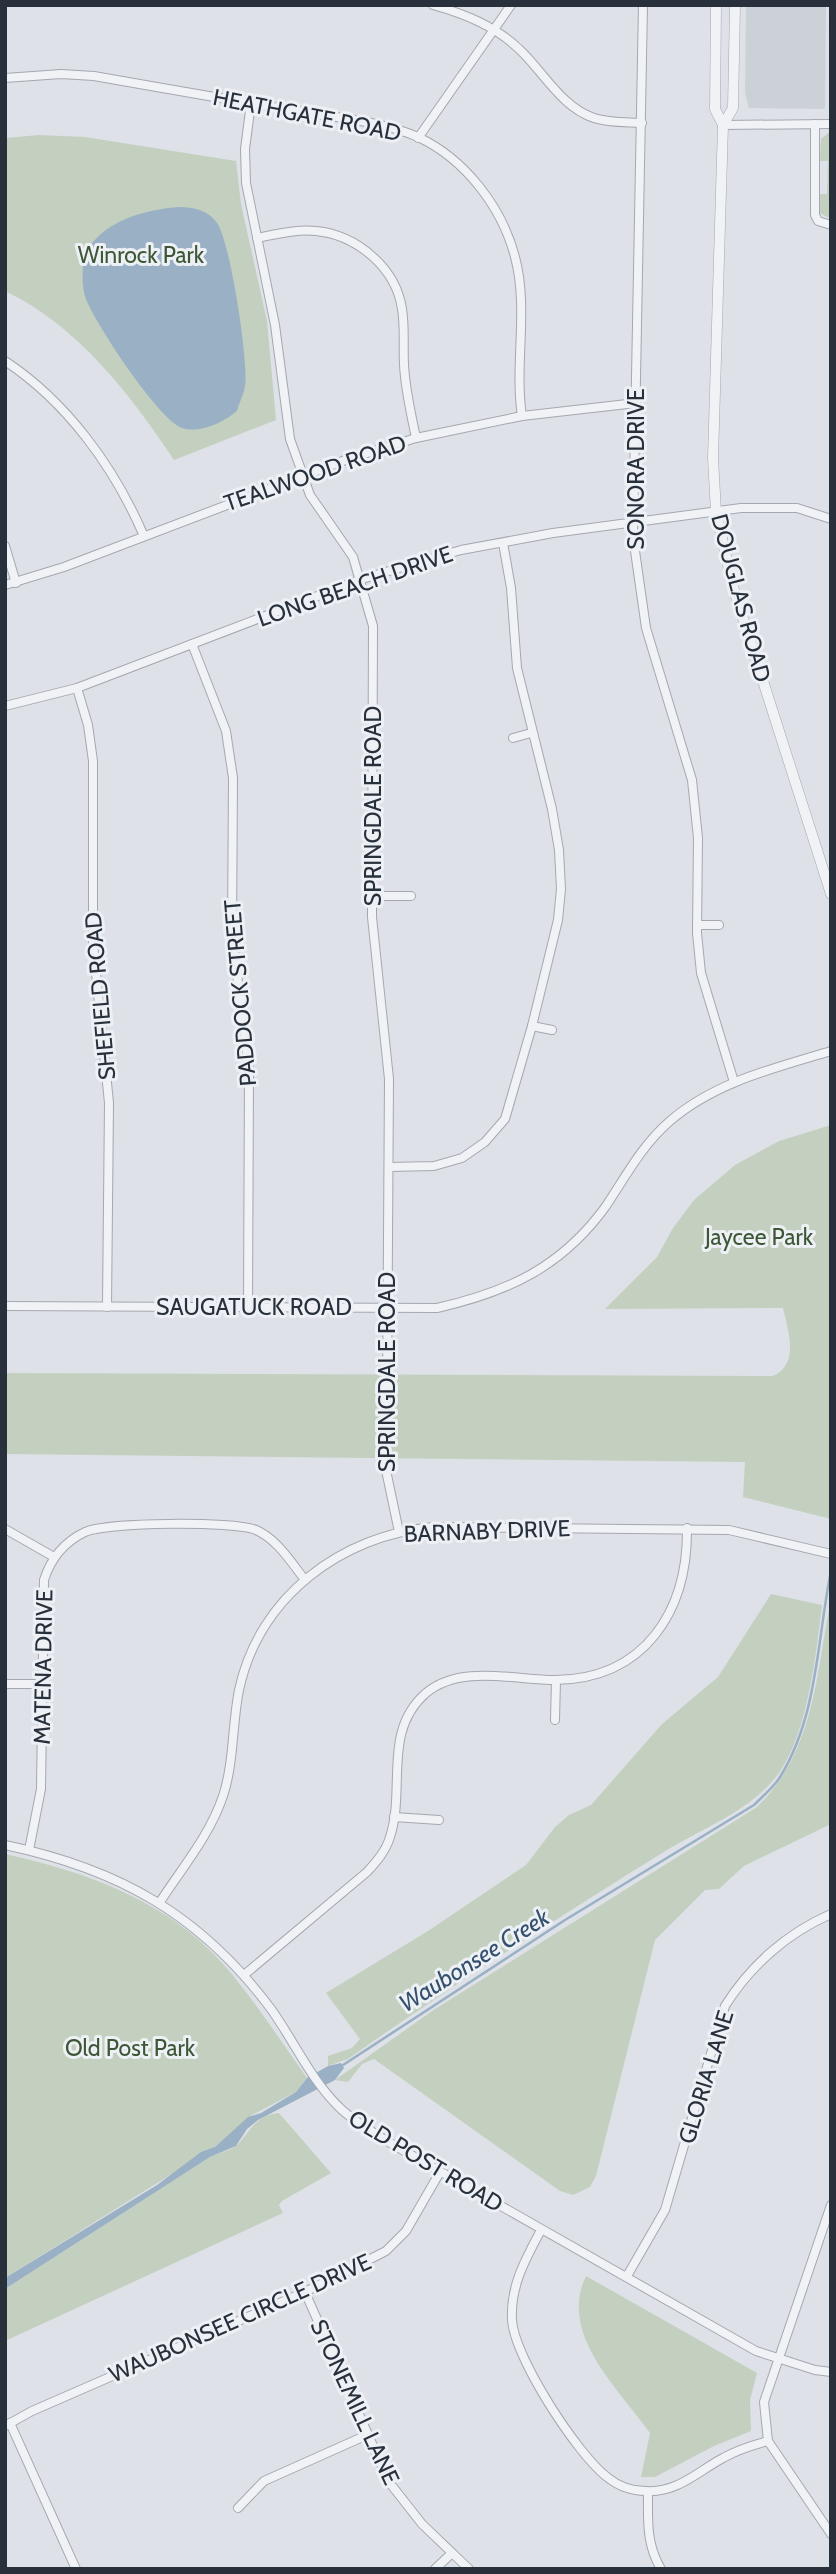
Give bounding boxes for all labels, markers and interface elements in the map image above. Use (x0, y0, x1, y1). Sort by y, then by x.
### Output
street label: HEATHGATE ROAD (210, 83, 404, 147)
park label: Winrock Park (78, 241, 205, 269)
street label: SONORA DRIVE (622, 388, 650, 550)
street label: TEALWOOD ROAD (220, 429, 410, 517)
street label: DOUGLAS ROAD (705, 511, 777, 685)
street label: LONG BEACH DRIVE (254, 539, 456, 633)
street label: SPRINGDALE ROAD (359, 706, 387, 906)
street label: PADDOCK STREET (218, 899, 262, 1087)
street label: SHEFIELD ROAD (79, 911, 121, 1081)
park label: Jaycee Park (704, 1223, 814, 1251)
street label: SPRINGDALE ROAD (373, 1272, 401, 1472)
street label: SAUGATUCK ROAD (156, 1293, 352, 1321)
street label: BARNABY DRIVE (403, 1514, 571, 1548)
street label: MATENA DRIVE (28, 1589, 58, 1745)
water label: Waubonsee Creek (394, 1902, 555, 2018)
street label: GLORIA LANE (672, 2007, 740, 2147)
park label: Old Post Park (65, 2034, 196, 2062)
street label: OLD POST ROAD (344, 2104, 508, 2218)
street label: WAUBONSEE CIRCLE DRIVE (105, 2247, 375, 2389)
street label: STONEMILL LANE (304, 2315, 406, 2489)

